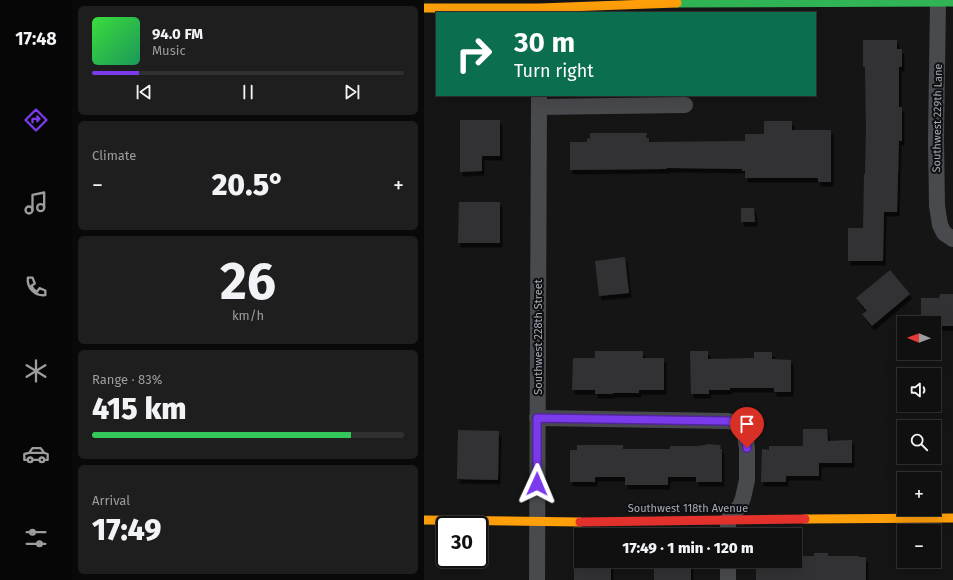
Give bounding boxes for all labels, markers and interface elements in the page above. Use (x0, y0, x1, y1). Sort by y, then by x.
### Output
text: 94.0 FM (152, 25, 203, 43)
text: 30 m (514, 26, 575, 59)
text: 17:48 (15, 28, 57, 50)
icon: right (448, 28, 500, 80)
text: Music (152, 43, 186, 58)
text: Turn right (514, 60, 594, 82)
street label: Southwest 229th Lane (930, 63, 945, 173)
icon: previous (133, 81, 155, 103)
icon: pause (237, 81, 259, 103)
icon: next (341, 81, 363, 103)
icon: directions (22, 106, 50, 134)
text: Climate (92, 148, 136, 163)
text: 20.5° (212, 167, 284, 203)
text: − (92, 172, 103, 199)
text: + (393, 172, 404, 199)
icon: music (22, 189, 50, 217)
text: 26 (220, 250, 276, 313)
icon: phone (22, 273, 50, 301)
street label: Southwest 228th Street (532, 279, 545, 395)
text: km/h (232, 308, 264, 323)
north arrow (897, 316, 941, 360)
map controls (897, 316, 941, 568)
icon: climate (22, 357, 50, 385)
button: sound (897, 368, 941, 412)
text: Range · 83% (92, 372, 162, 387)
text: 415 km (92, 391, 187, 427)
pin (730, 407, 764, 448)
icon: arrive (736, 413, 758, 435)
button: search (897, 420, 941, 464)
icon: car (22, 440, 50, 468)
position arrow (516, 463, 558, 505)
button: + (897, 472, 941, 516)
text: Arrival (92, 493, 130, 508)
street label: Southwest 118th Avenue (628, 502, 748, 515)
text: 17:49 (92, 512, 161, 548)
speed limit sign: 30 (436, 516, 488, 568)
icon: filters (22, 524, 50, 552)
button: − (897, 524, 941, 568)
text: 17:49 · 1 min · 120 m (622, 539, 754, 557)

